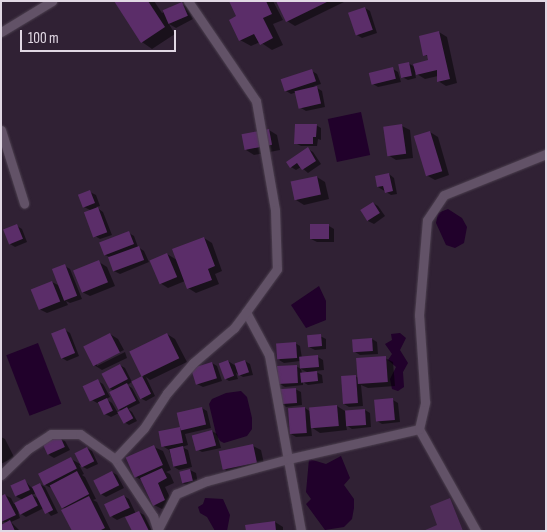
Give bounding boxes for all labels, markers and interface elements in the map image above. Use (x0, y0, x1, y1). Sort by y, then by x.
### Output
scale bar (22, 20, 179, 52)
text: 100 m (28, 29, 59, 48)

